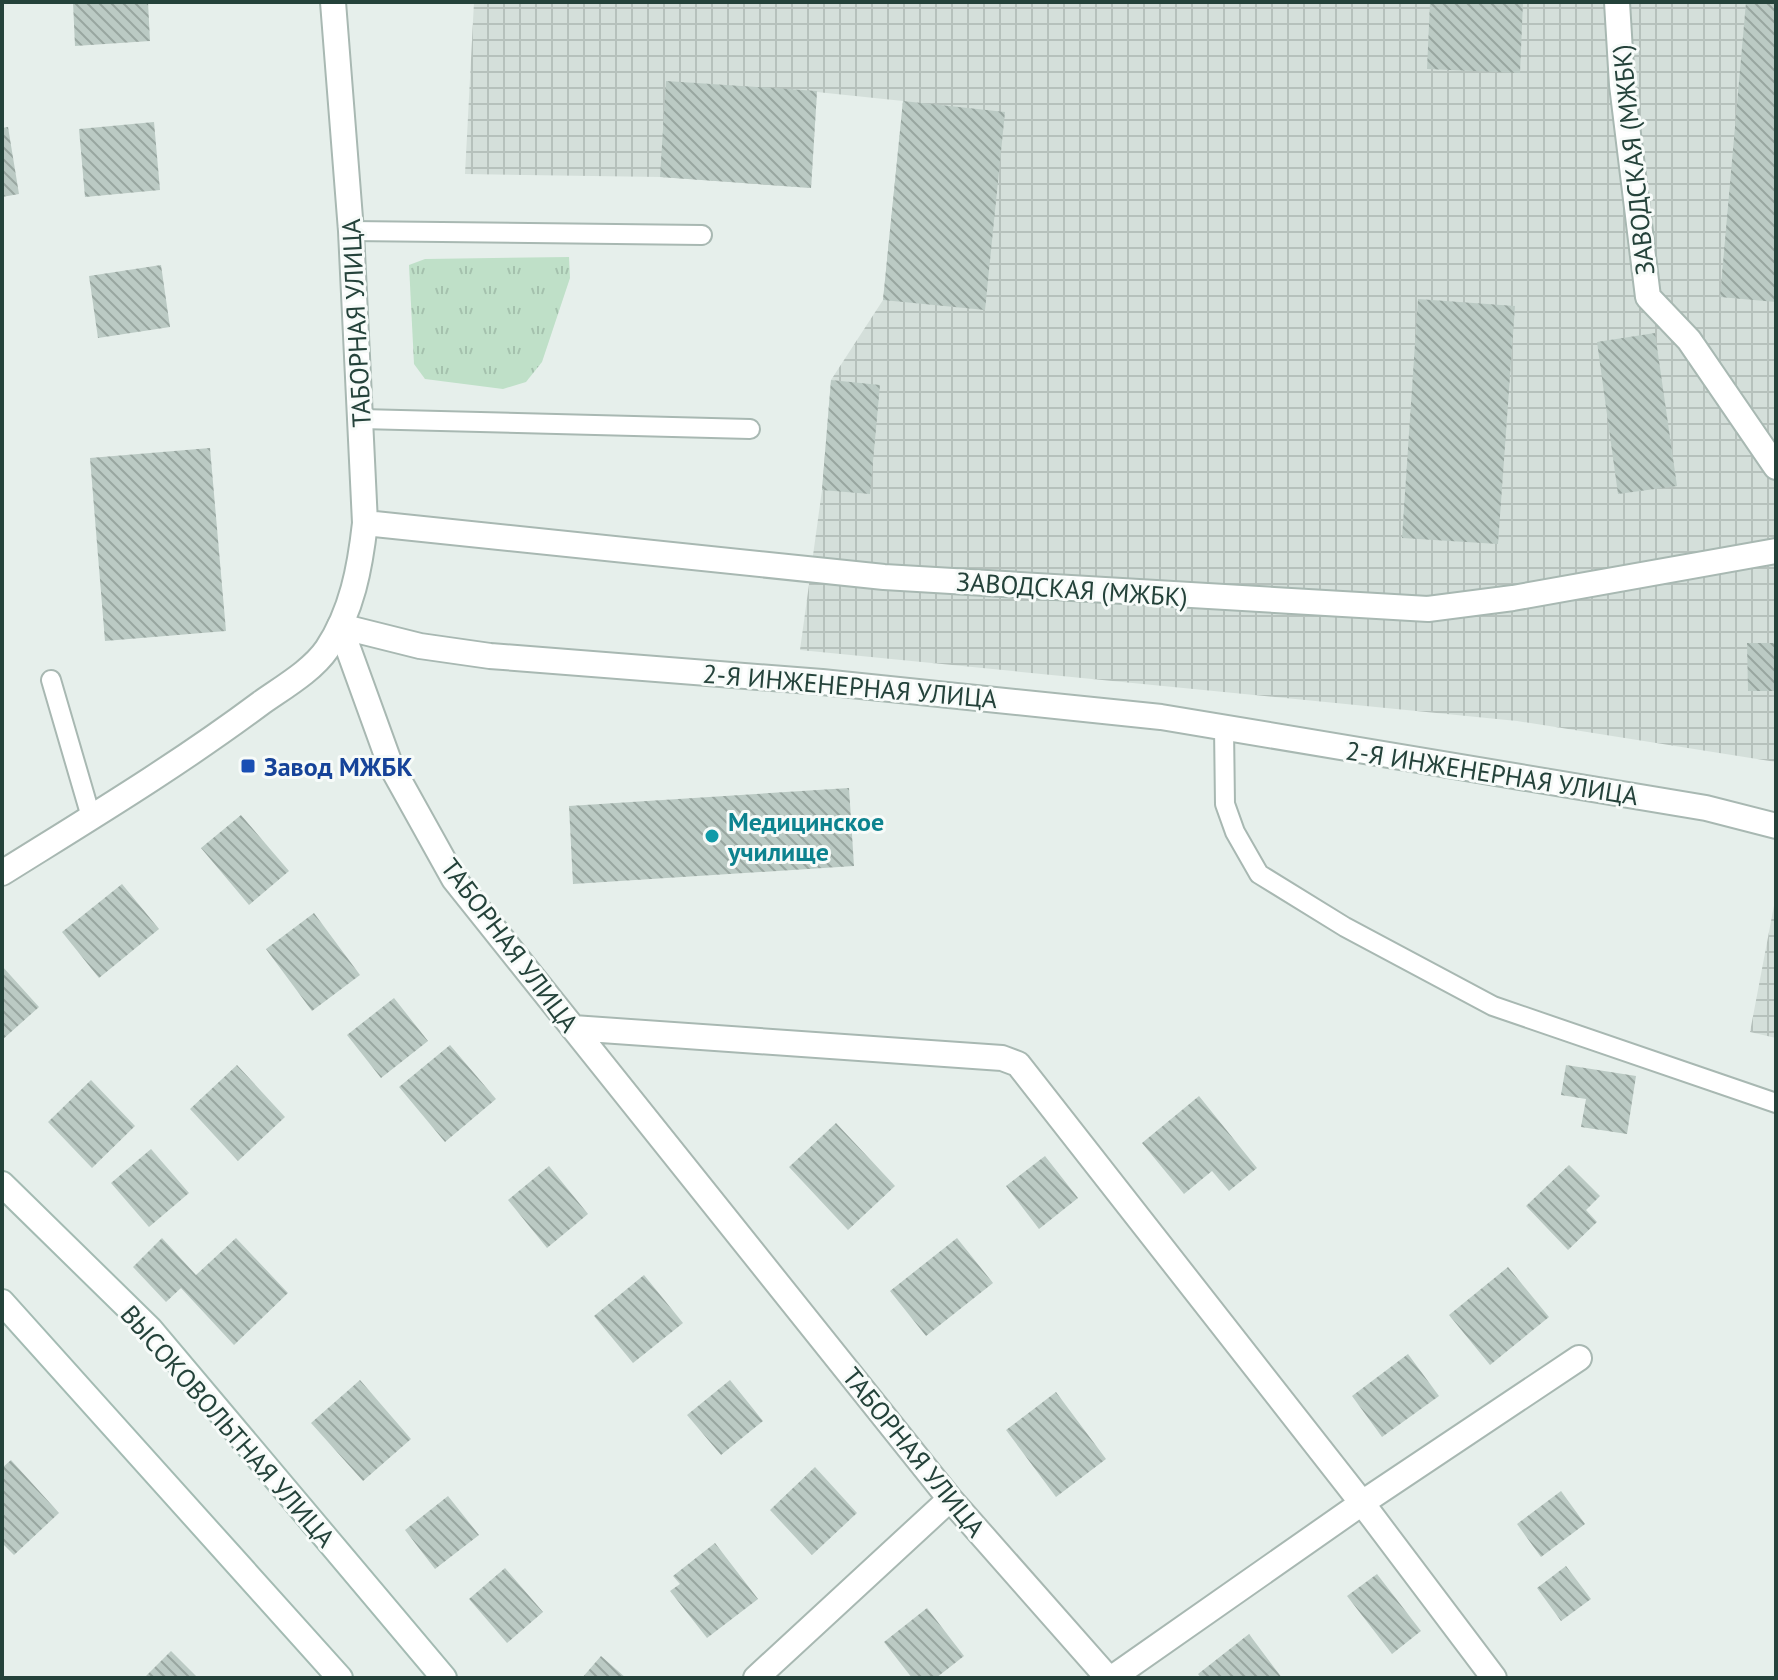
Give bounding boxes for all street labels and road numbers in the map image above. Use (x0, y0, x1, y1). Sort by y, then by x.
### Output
street label: ЗАВОДСКАЯ (МЖБК) (1604, 43, 1662, 277)
street label: ТАБОРНАЯ УЛИЦА (334, 218, 378, 428)
street label: ЗАВОДСКАЯ (МЖБК) (955, 564, 1189, 614)
street label: 2-Я ИНЖЕНЕРНАЯ УЛИЦА (701, 657, 999, 715)
street label: 2-Я ИНЖЕНЕРНАЯ УЛИЦА (1343, 734, 1641, 812)
street label: ТАБОРНАЯ УЛИЦА (434, 852, 586, 1038)
street label: ВЫСОКОВОЛЬТНАЯ УЛИЦА (114, 1298, 342, 1554)
street label: ТАБОРНАЯ УЛИЦА (835, 1360, 993, 1544)

